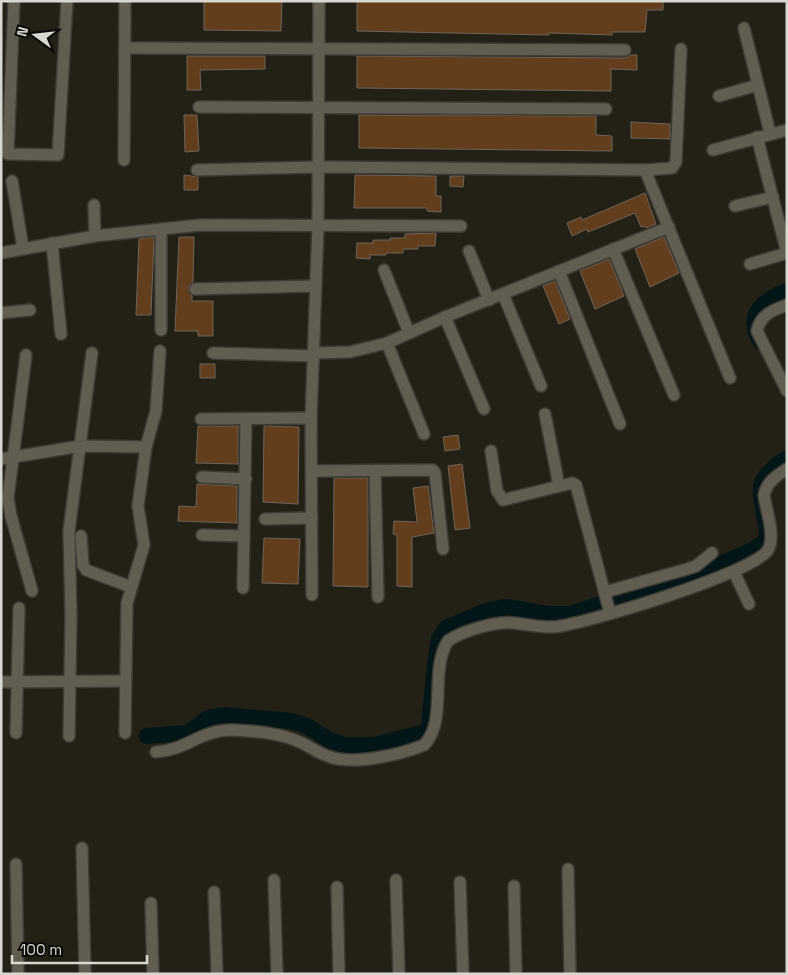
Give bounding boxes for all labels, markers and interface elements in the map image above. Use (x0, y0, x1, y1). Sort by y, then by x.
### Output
north arrow (10, 10, 60, 60)
text: N (13, 25, 32, 39)
scale bar (12, 932, 148, 964)
text: 100 m (20, 940, 62, 959)

